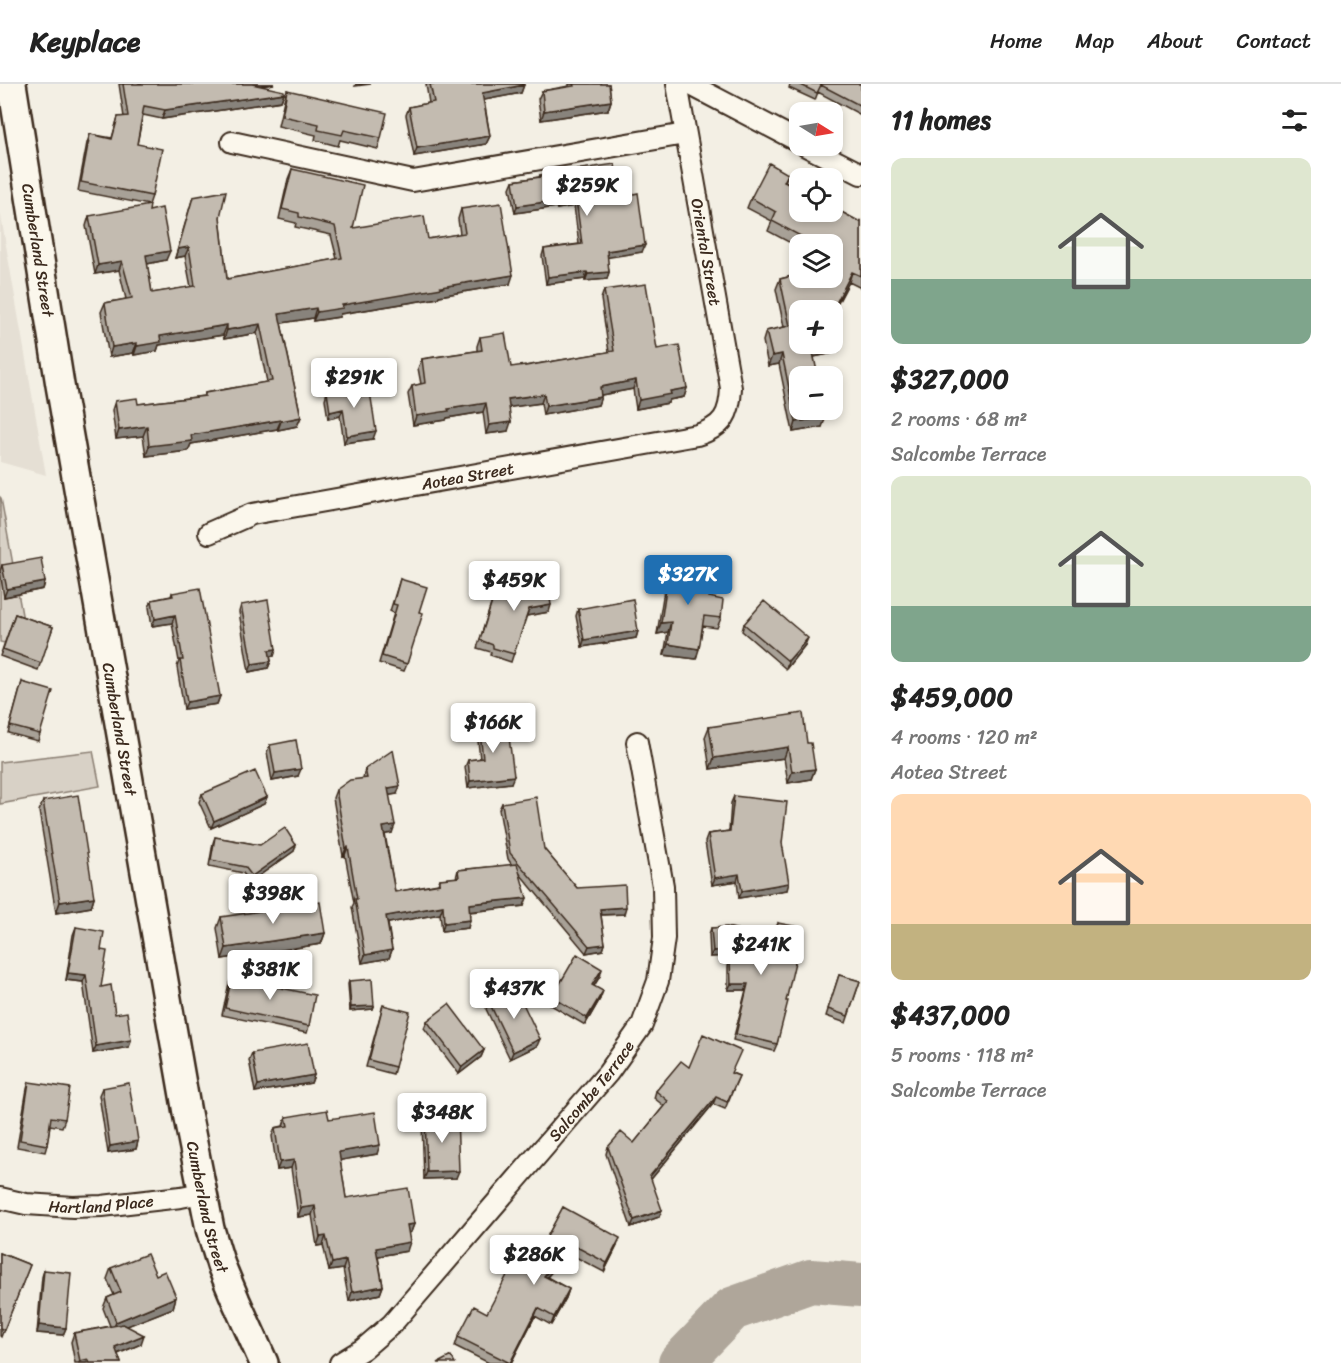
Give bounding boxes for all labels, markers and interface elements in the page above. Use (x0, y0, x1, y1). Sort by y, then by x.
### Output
text: Keyplace (30, 17, 140, 66)
text: Home (990, 22, 1042, 60)
text: Map (1075, 22, 1114, 60)
text: About (1147, 22, 1204, 60)
text: Contact (1237, 22, 1311, 60)
text: 11 homes (891, 97, 991, 143)
north arrow (789, 102, 843, 156)
map controls (789, 102, 843, 420)
icon: filters (1278, 104, 1311, 137)
pin: $259K (545, 166, 629, 217)
text: $259K (556, 168, 618, 203)
button: locate (789, 168, 843, 222)
street label: Cumberland Street (14, 181, 63, 319)
street label: Oriental Street (682, 196, 730, 308)
icon: home (1047, 197, 1155, 305)
button: layers (789, 234, 843, 288)
button: + (789, 300, 843, 354)
text: $327,000 (891, 356, 1009, 402)
pin: $291K (312, 358, 396, 409)
text: $291K (325, 360, 383, 395)
button: − (789, 366, 843, 420)
text: 2 rooms · 68 m² (891, 402, 1027, 437)
text: Salcombe Terrace (891, 437, 1046, 472)
street label: Aotea Street (418, 453, 516, 498)
icon: home (1047, 515, 1155, 623)
pin: $327K (646, 555, 730, 606)
text: $327K (658, 557, 718, 592)
pin: $459K (472, 561, 556, 612)
text: $459K (483, 563, 545, 598)
street label: Cumberland Street (94, 660, 146, 798)
text: $459,000 (891, 674, 1013, 720)
pin: $166K (451, 703, 535, 754)
text: $166K (465, 705, 521, 740)
text: 4 rooms · 120 m² (891, 720, 1038, 755)
text: Aotea Street (891, 755, 1007, 790)
icon: home (1047, 833, 1155, 941)
pin: $398K (231, 874, 315, 925)
text: $398K (243, 876, 303, 911)
pin: $241K (719, 925, 803, 976)
text: $241K (732, 927, 790, 962)
pin: $381K (228, 950, 312, 1001)
text: $381K (241, 952, 299, 987)
pin: $437K (472, 969, 556, 1020)
text: $437K (484, 971, 544, 1006)
text: $437,000 (891, 992, 1010, 1038)
street label: Salcombe Terrace (541, 1034, 642, 1148)
text: 5 rooms · 118 m² (891, 1038, 1034, 1073)
text: Salcombe Terrace (891, 1073, 1046, 1108)
pin: $348K (400, 1093, 484, 1144)
text: $348K (411, 1095, 473, 1130)
street label: Cumberland Street (178, 1139, 238, 1278)
street label: Hartland Place (48, 1186, 155, 1222)
pin: $286K (492, 1235, 576, 1286)
text: $286K (504, 1237, 564, 1272)

